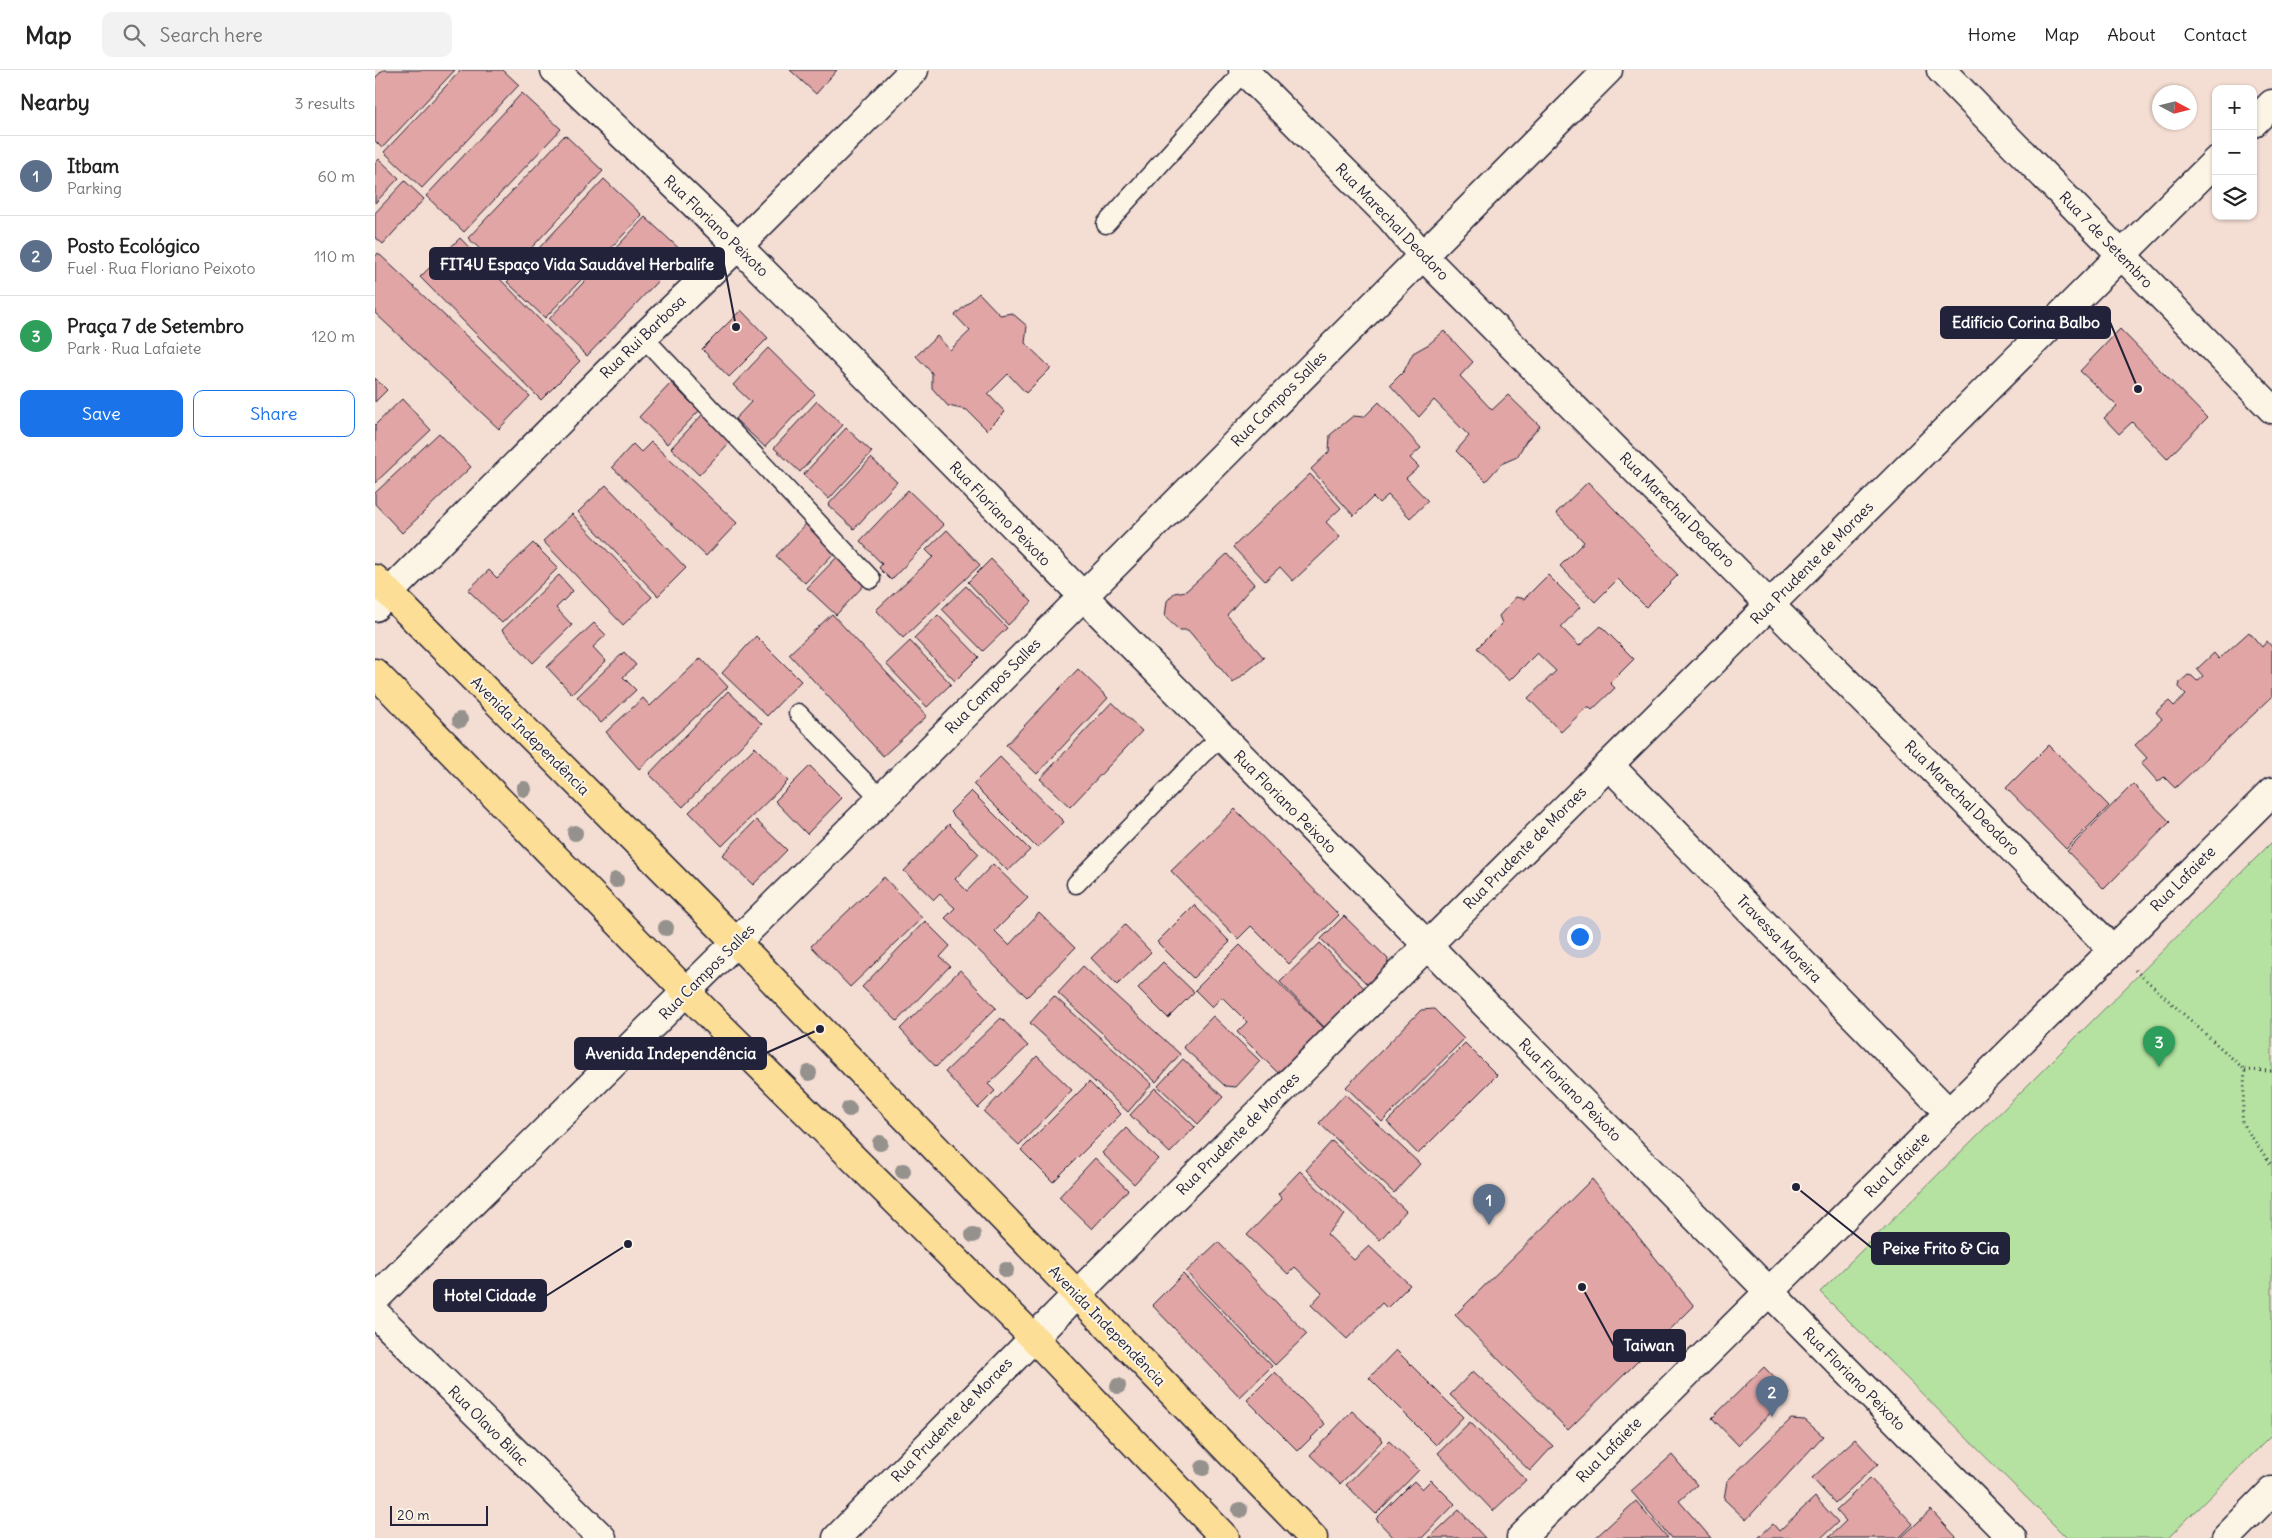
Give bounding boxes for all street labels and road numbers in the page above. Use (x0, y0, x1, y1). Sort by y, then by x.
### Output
street label: Rua Marechal Deodoro (1332, 159, 1453, 284)
street label: Rua Floriano Peixoto (660, 171, 773, 280)
street label: Rua 7 de Setembro (2055, 187, 2157, 292)
street label: Rua Rui Barbosa (596, 291, 690, 382)
street label: Rua Campos Salles (1227, 347, 1331, 451)
street label: Rua Marechal Deodoro (1616, 448, 1739, 571)
street label: Rua Floriano Peixoto (946, 457, 1055, 570)
street label: Rua Prudente de Moraes (1746, 497, 1877, 628)
street label: Rua Campos Salles (941, 634, 1045, 738)
street label: Avenida Independência (467, 672, 594, 799)
street label: Rua Marechal Deodoro (1901, 736, 2024, 859)
street label: Rua Floriano Peixoto (1230, 746, 1341, 857)
street label: Rua Prudente de Moraes (1459, 782, 1590, 913)
street label: Rua Lafaiete (2146, 842, 2219, 915)
street label: Travessa Moreira (1733, 891, 1826, 987)
street label: Rua Campos Salles (655, 920, 759, 1024)
street label: Rua Floriano Peixoto (1515, 1034, 1626, 1145)
street label: Rua Prudente de Moraes (1172, 1068, 1303, 1199)
street label: Rua Lafaiete (1860, 1128, 1933, 1201)
street label: Avenida Independência (1045, 1261, 1170, 1390)
street label: Rua Floriano Peixoto (1799, 1323, 1910, 1434)
street label: Rua Prudente de Moraes (887, 1353, 1016, 1486)
street label: Rua Olavo Bilac (444, 1382, 533, 1470)
street label: Rua Lafaiete (1572, 1413, 1645, 1486)

